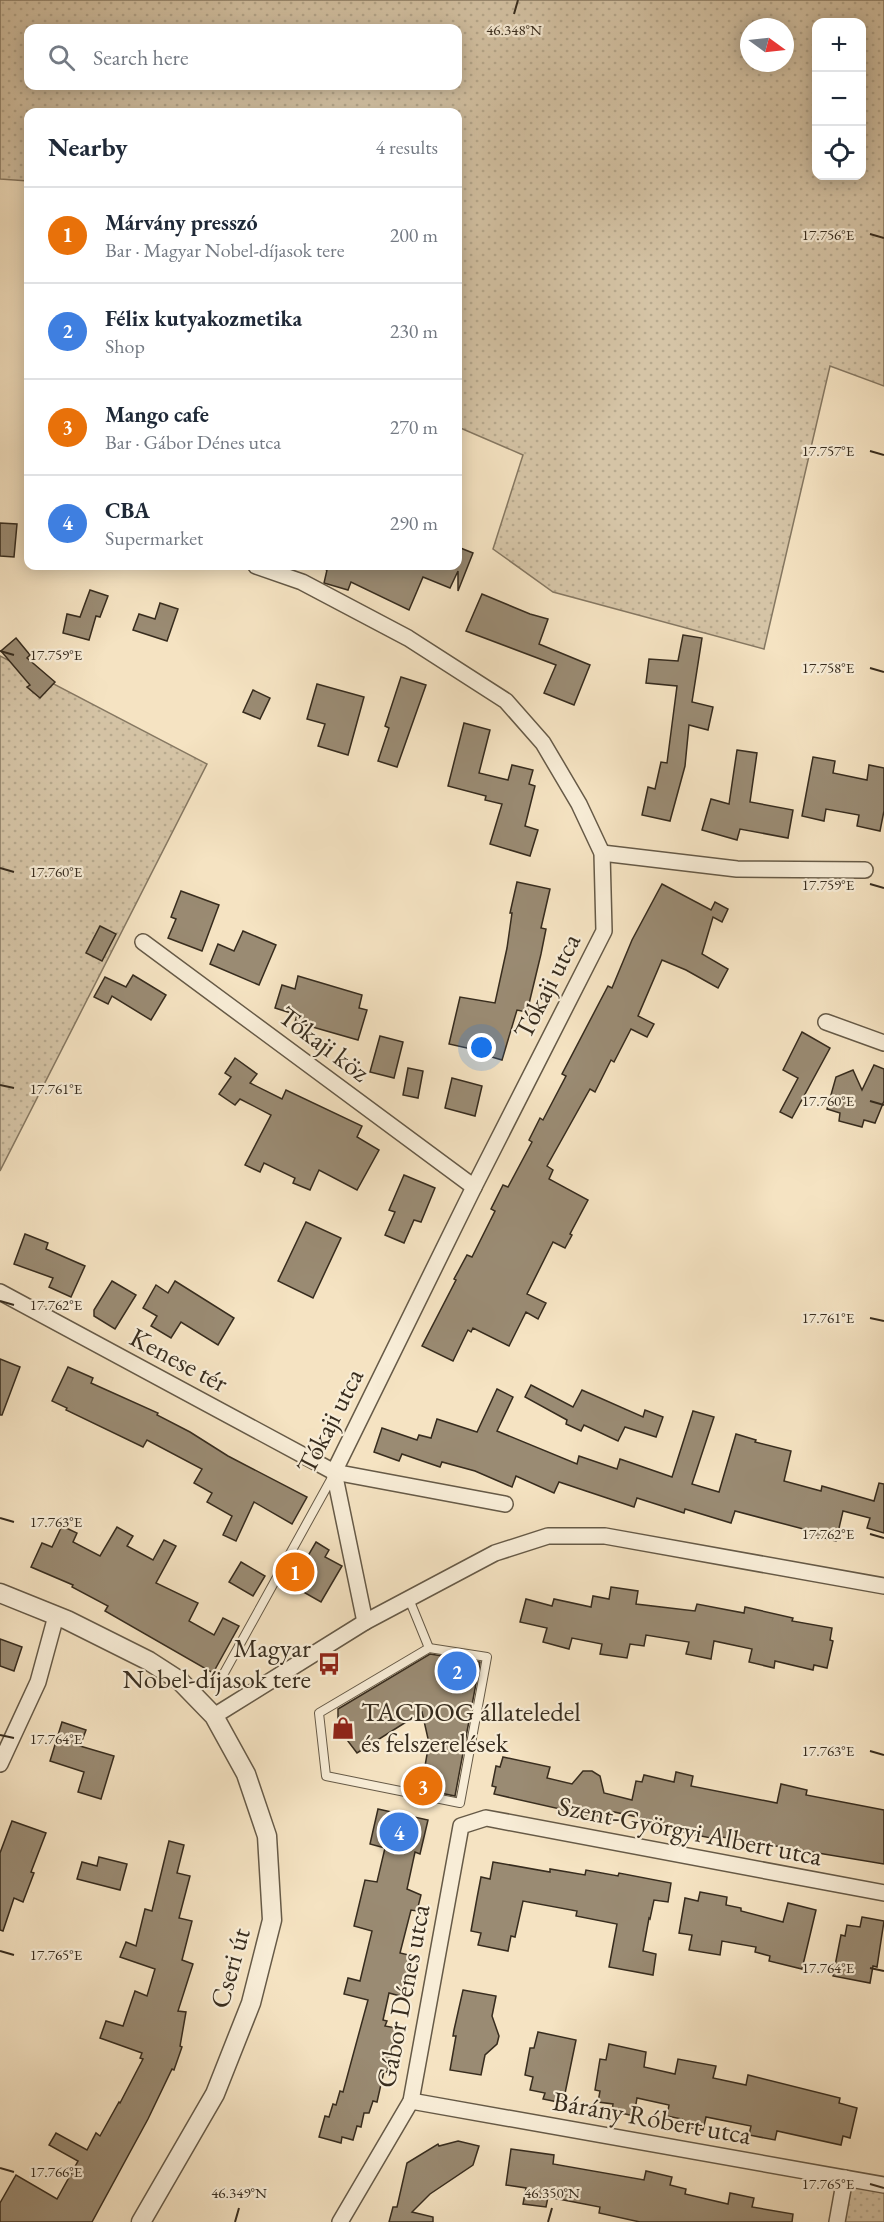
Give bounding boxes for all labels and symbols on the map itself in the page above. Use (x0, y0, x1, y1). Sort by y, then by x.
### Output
north arrow (740, 18, 794, 72)
text: 46.348°N (486, 20, 542, 39)
text: 17.756°E (802, 225, 855, 244)
text: 17.757°E (802, 441, 855, 460)
text: 17.759°E (30, 645, 83, 664)
text: 17.758°E (802, 658, 855, 677)
text: 17.760°E (30, 862, 83, 881)
text: 17.759°E (802, 875, 855, 894)
street label: Tókaji utca (505, 927, 588, 1044)
street label: Tókaji köz (272, 998, 378, 1090)
your location (467, 1033, 496, 1062)
text: 17.761°E (30, 1079, 83, 1098)
text: 17.760°E (802, 1091, 855, 1110)
text: 17.762°E (30, 1295, 83, 1314)
text: 17.761°E (802, 1308, 855, 1327)
street label: Kenese tér (124, 1319, 234, 1400)
street label: Tókaji utca (288, 1362, 371, 1479)
text: 17.763°E (30, 1512, 83, 1531)
text: 17.762°E (802, 1524, 855, 1543)
pin: 1 (276, 1550, 314, 1594)
place label: Magyar Nobel-díjasok tere (122, 1630, 311, 1696)
pin: 2 (438, 1648, 476, 1694)
bus stop icon: Magyar Nobel-díjasok tere (316, 1651, 342, 1677)
place label: TACDOG állateledel és felszerelések (361, 1694, 581, 1760)
shop icon: TACDOG állateledel és felszerelések (330, 1715, 356, 1741)
text: 17.764°E (30, 1729, 83, 1748)
text: 17.763°E (802, 1741, 855, 1760)
pin: 3 (404, 1764, 442, 1808)
street label: Szent-Györgyi Albert utca (555, 1788, 826, 1873)
pin: 4 (380, 1810, 418, 1854)
street label: Gábor Dénes utca (368, 1901, 437, 2091)
street label: Cseri út (201, 1923, 258, 2012)
text: 17.765°E (30, 1945, 83, 1964)
text: 17.764°E (802, 1958, 855, 1977)
street label: Bárány Róbert utca (550, 2083, 754, 2152)
text: 17.766°E (30, 2162, 83, 2181)
text: 17.765°E (802, 2174, 855, 2193)
text: 46.349°N (211, 2183, 267, 2202)
text: 46.350°N (524, 2183, 580, 2202)

